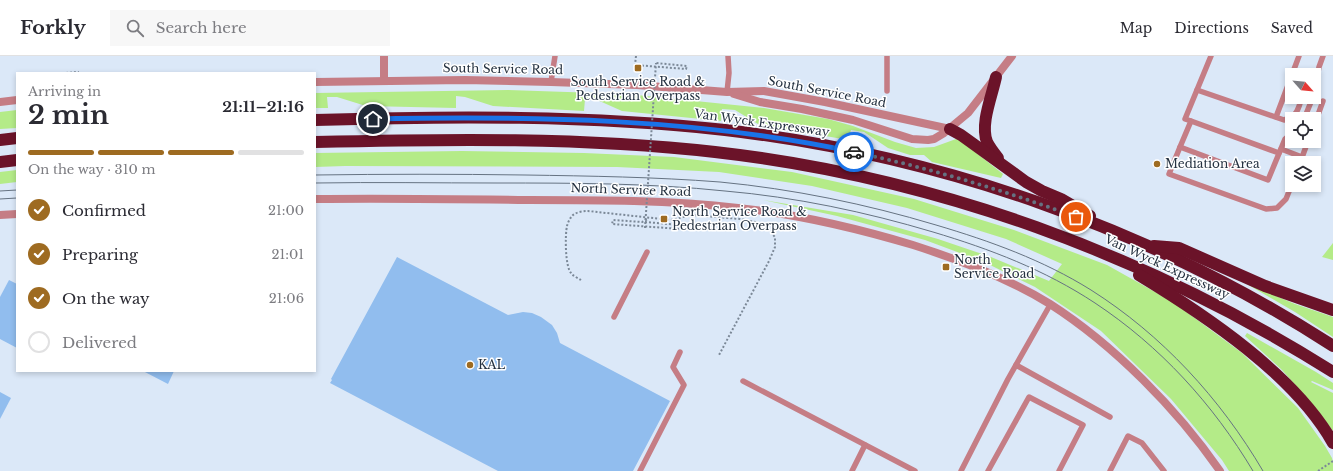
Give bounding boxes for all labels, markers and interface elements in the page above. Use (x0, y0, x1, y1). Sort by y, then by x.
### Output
search box (110, 10, 390, 46)
text: Forkly (20, 16, 86, 39)
icon: search (124, 17, 146, 39)
text: Search here (156, 18, 247, 37)
text: Map (1120, 19, 1152, 37)
text: Directions (1174, 19, 1249, 37)
text: Saved (1271, 19, 1313, 37)
street label: South Service Road (443, 60, 563, 77)
marker: South Service Road & Pedestrian Overpass (633, 63, 643, 73)
north arrow (1285, 68, 1321, 104)
map controls (1285, 68, 1321, 192)
street label: South Service Road (767, 73, 888, 110)
place label: South Service Road & Pedestrian Overpass (571, 74, 706, 103)
text: Arriving in (28, 83, 101, 100)
text: 21:11–21:16 (222, 97, 304, 116)
text: 2 min (28, 99, 109, 131)
pin (356, 102, 390, 136)
street label: Van Wyck Expressway (693, 105, 831, 139)
icon: home (362, 108, 384, 130)
button: locate (1285, 112, 1321, 148)
courier (834, 132, 874, 172)
icon: car (843, 141, 865, 163)
place label: Mediation Area (1165, 156, 1260, 171)
button: layers (1285, 156, 1321, 192)
marker: Mediation Area (1152, 159, 1162, 169)
text: On the way · 310 m (28, 161, 155, 178)
street label: North Service Road (570, 180, 692, 199)
icon: check (28, 199, 50, 221)
pin (1059, 200, 1093, 234)
text: Confirmed (62, 201, 146, 220)
text: 21:00 (268, 202, 304, 219)
place label: North Service Road & Pedestrian Overpass (672, 204, 807, 233)
icon: bag (1065, 206, 1087, 228)
marker: North Service Road & Pedestrian Overpass (659, 214, 669, 224)
street label: Van Wyck Expressway (1102, 231, 1232, 302)
icon: check (28, 243, 50, 265)
text: Preparing (62, 245, 138, 264)
text: 21:01 (271, 246, 304, 263)
place label: North Service Road (954, 252, 1034, 281)
marker: North Service Road (941, 262, 951, 272)
icon: check (28, 287, 50, 309)
text: On the way (62, 289, 150, 308)
text: 21:06 (269, 290, 304, 307)
text: Delivered (62, 333, 137, 352)
place label: KAL (478, 357, 506, 372)
marker: KAL (465, 360, 475, 370)

